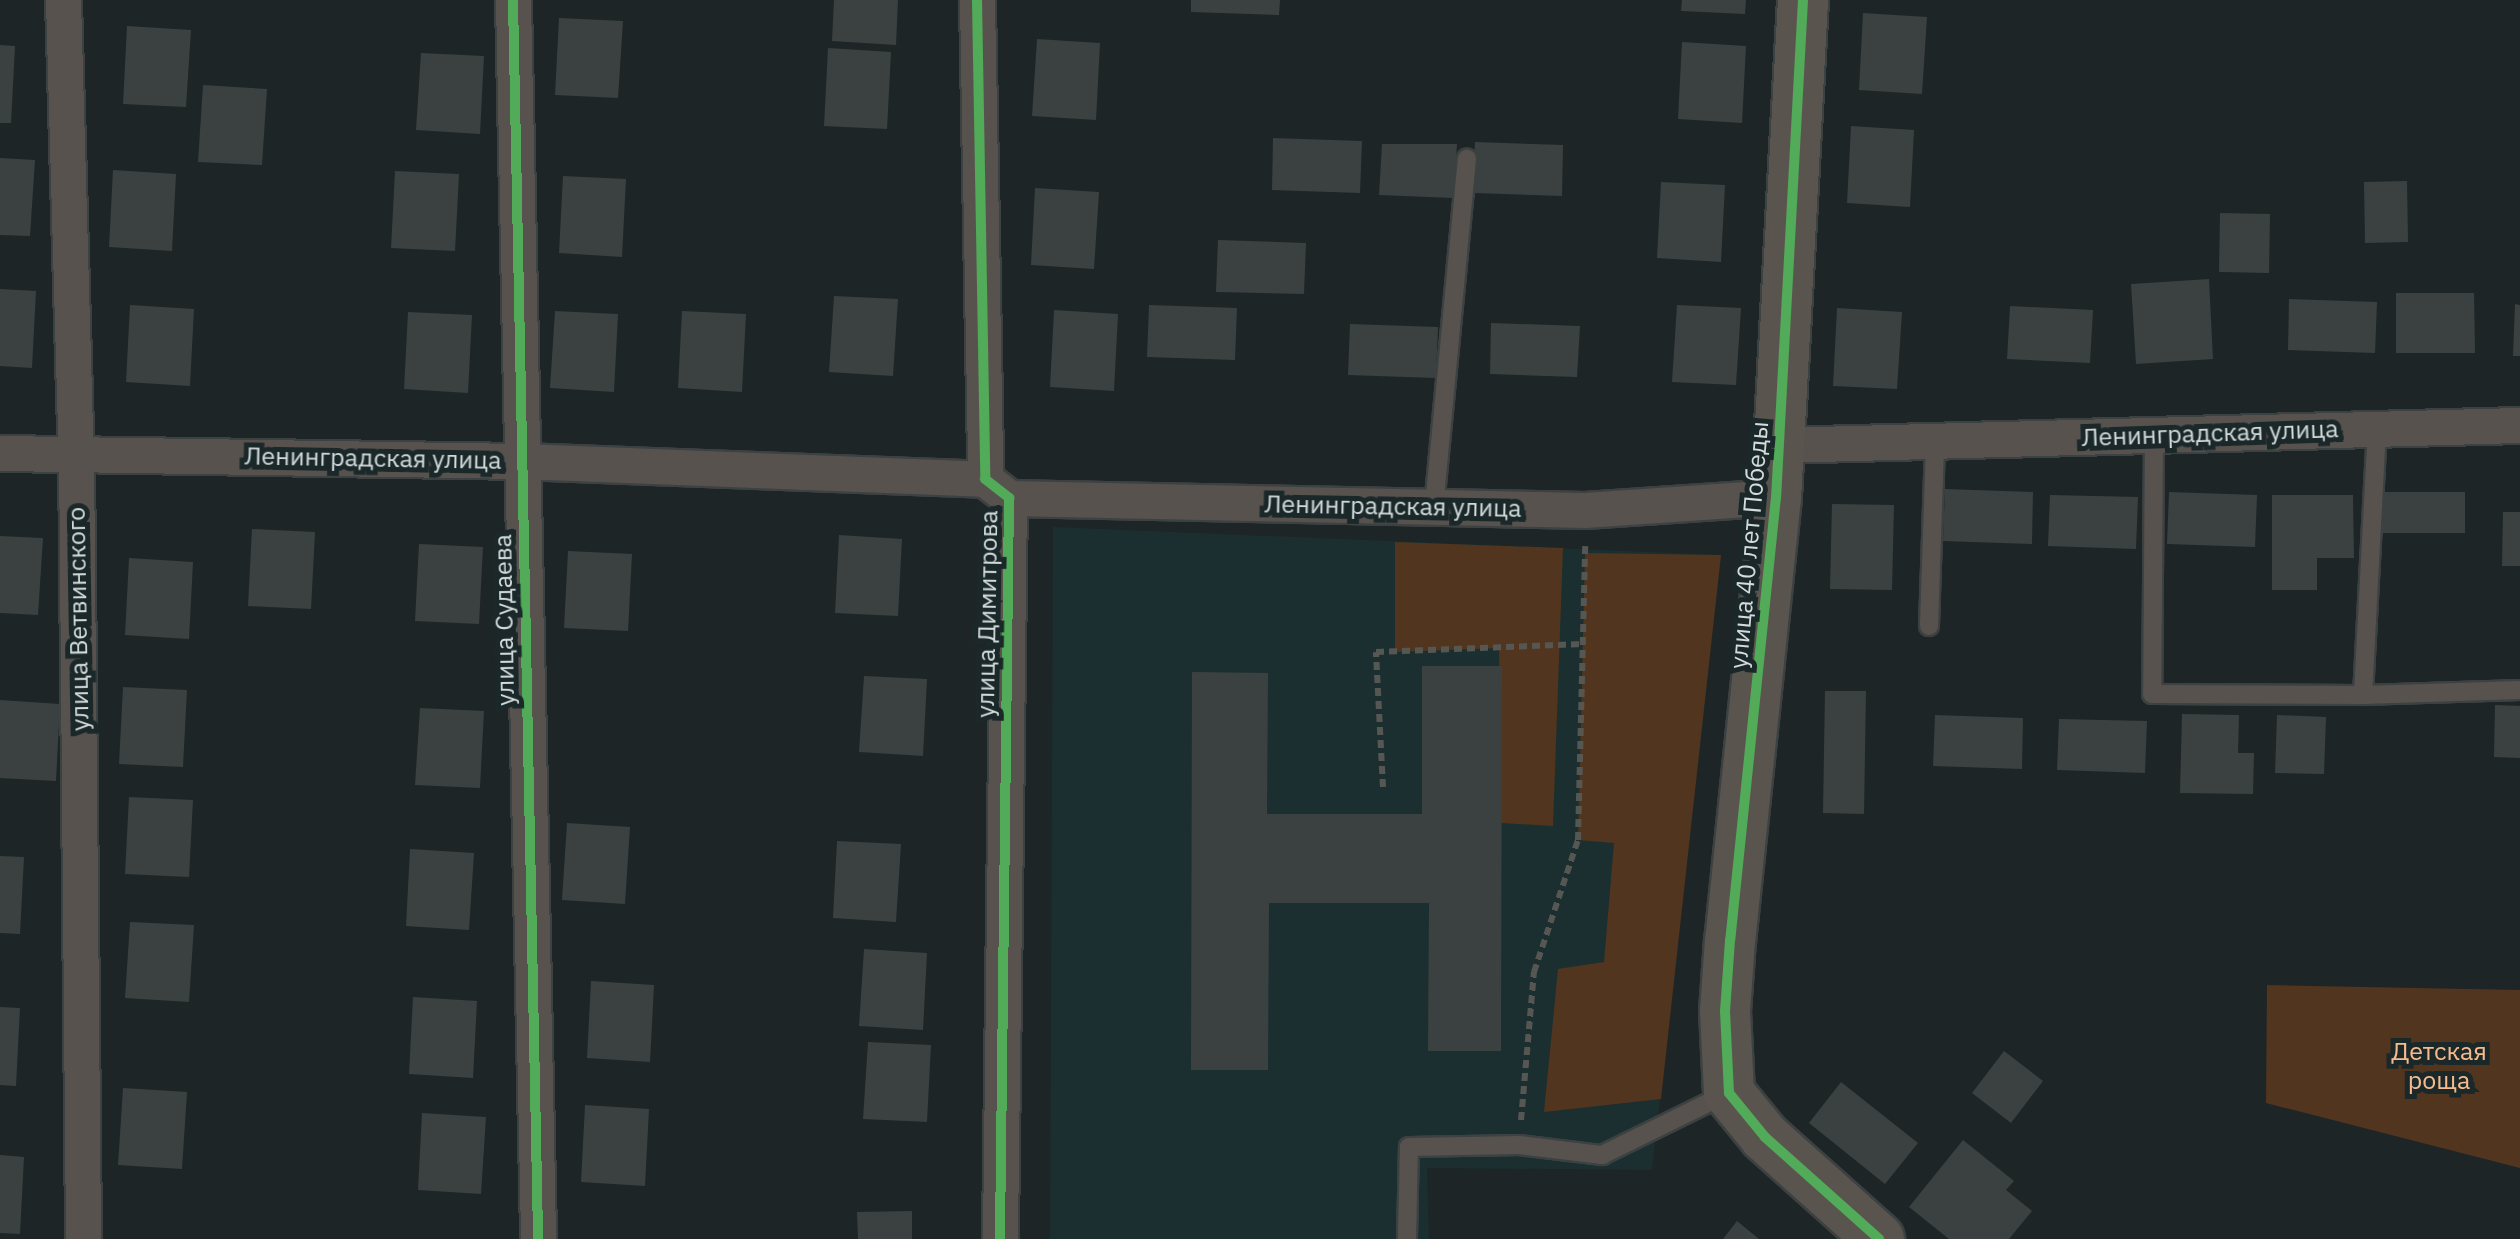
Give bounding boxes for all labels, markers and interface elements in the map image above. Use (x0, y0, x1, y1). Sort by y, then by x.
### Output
street label: Ленинградская улица (2081, 414, 2339, 452)
street label: улица 40 лет Победы (1723, 420, 1775, 670)
street label: Ленинградская улица (244, 441, 502, 475)
street label: Ленинградская улица (1264, 489, 1522, 523)
street label: улица Ветвинского (61, 507, 95, 731)
street label: улица Димитрова (970, 510, 1004, 718)
street label: улица Судаева (488, 534, 520, 706)
park label: Детская роща (2391, 1037, 2487, 1096)

